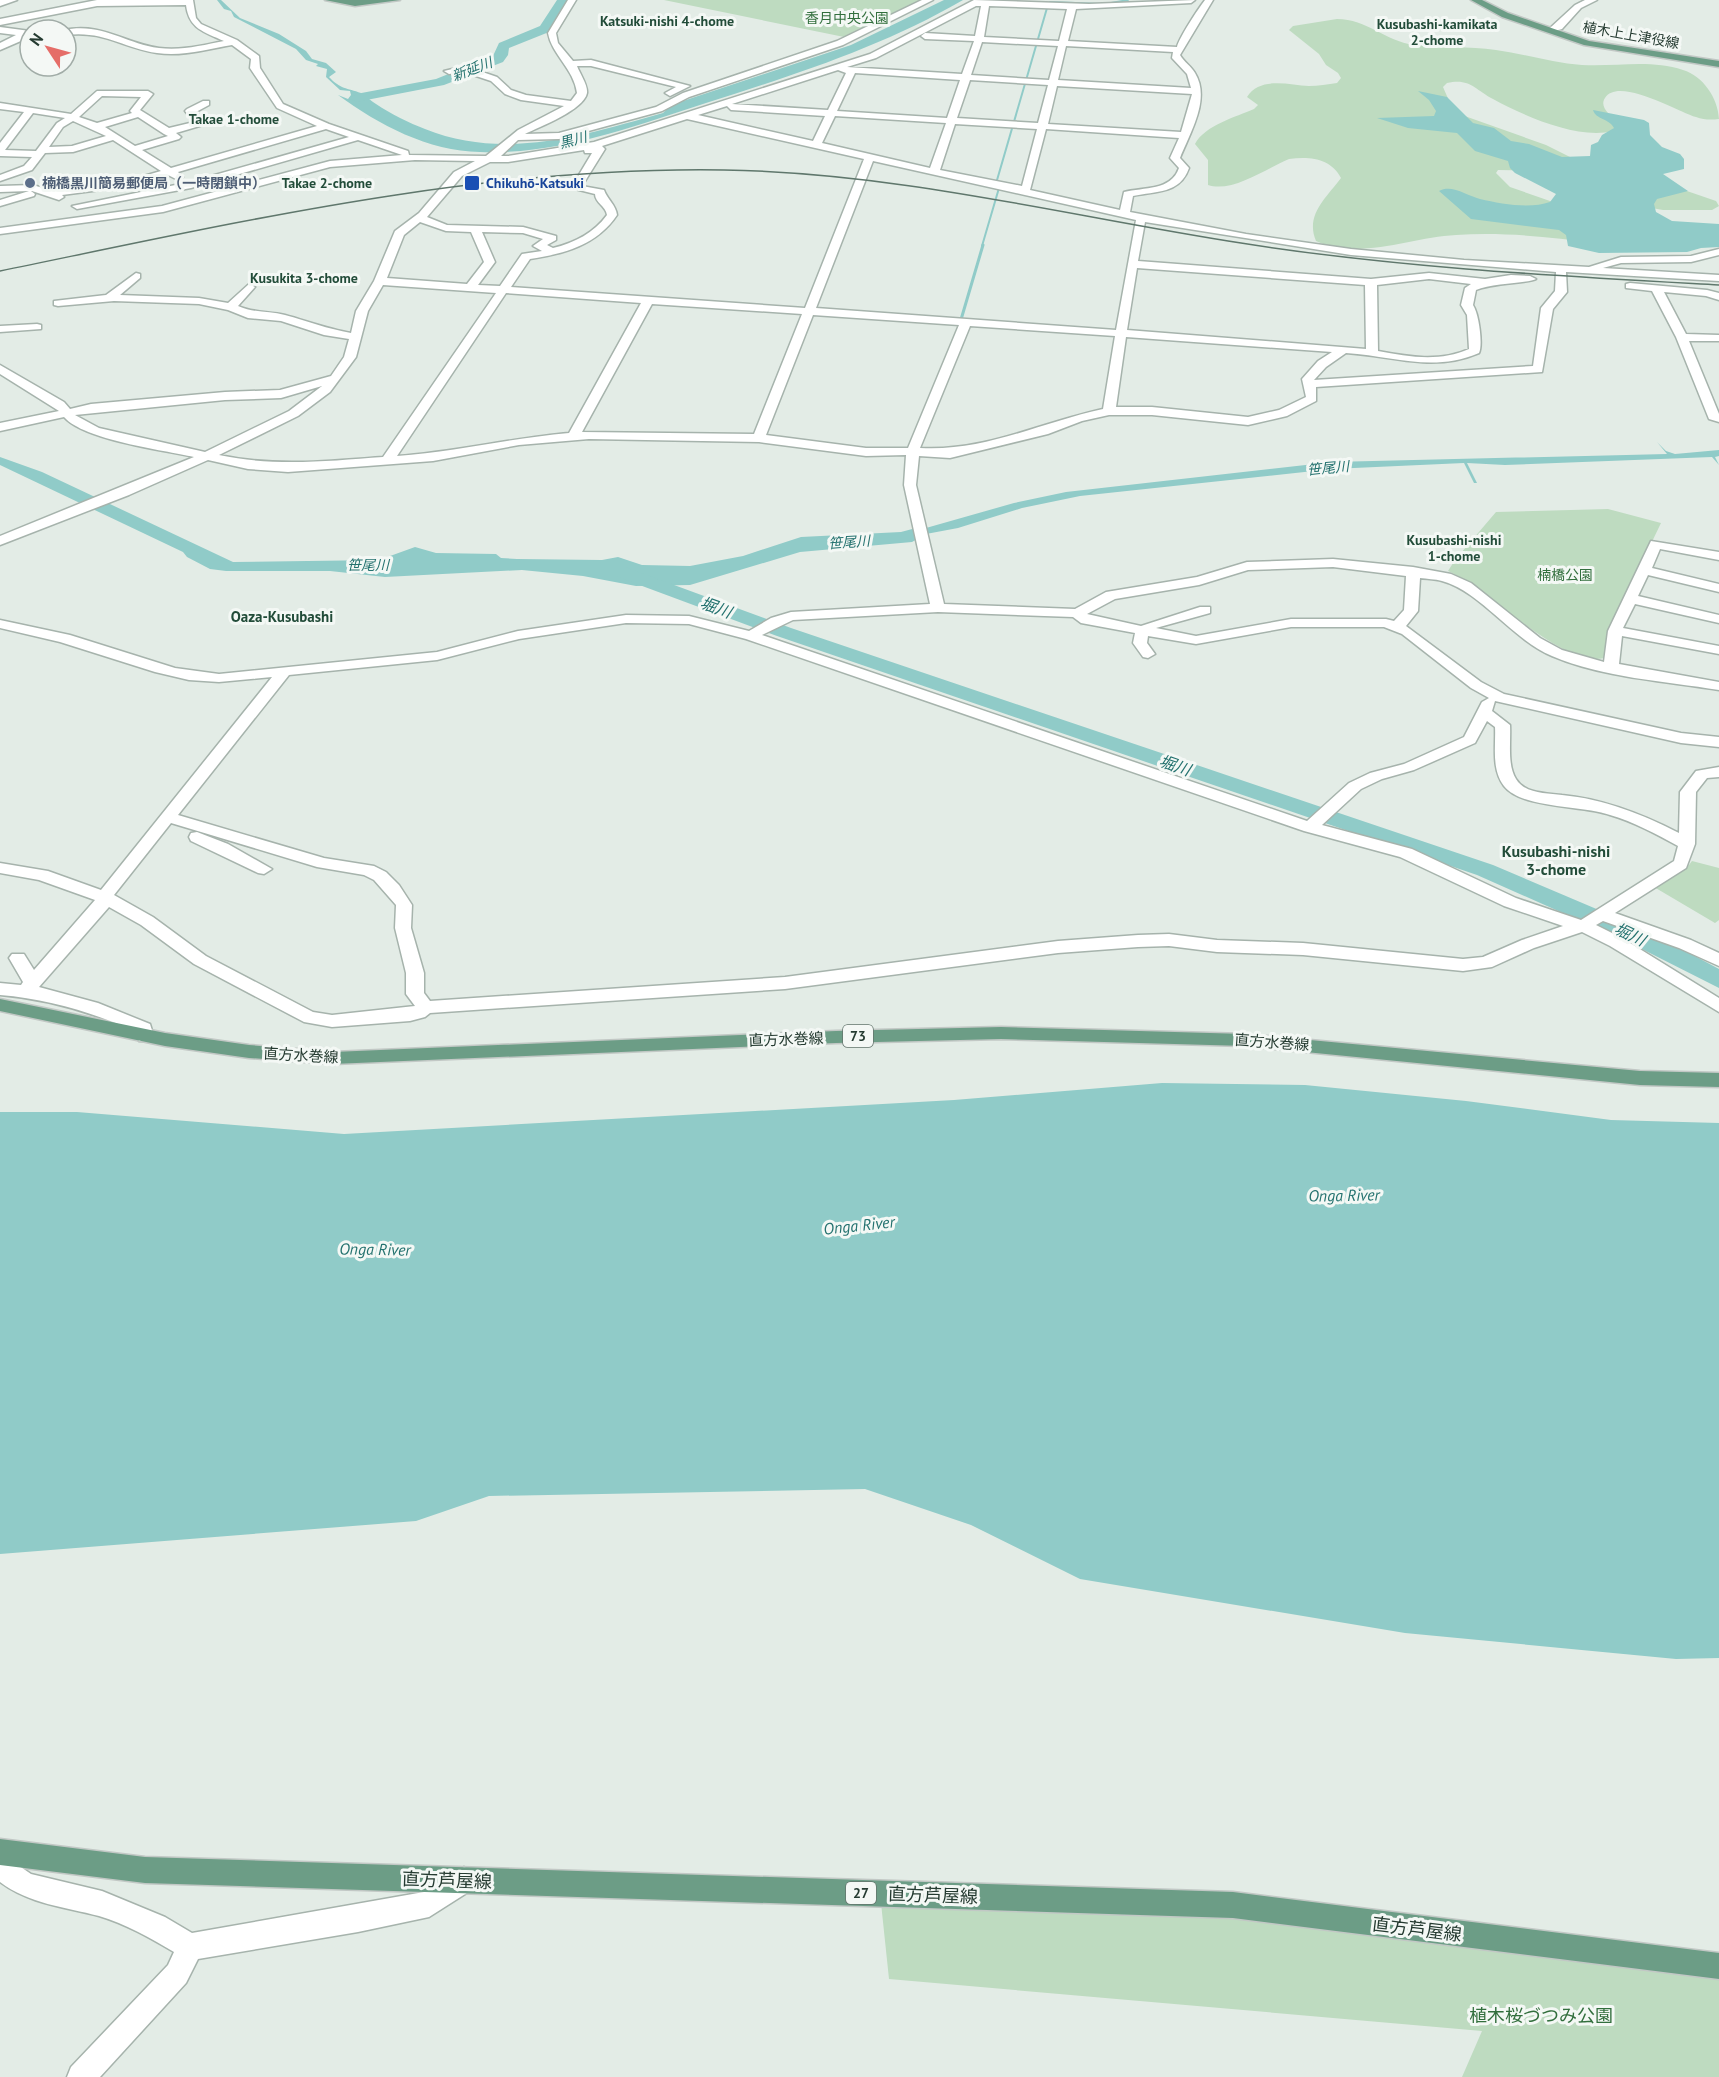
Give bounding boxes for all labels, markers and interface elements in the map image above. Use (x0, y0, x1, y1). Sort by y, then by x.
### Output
park label: 香月中央公園 (805, 9, 889, 27)
district label: Katsuki-nishi 4-chome (600, 12, 734, 30)
district label: Kusubashi-kamikata 2-chome (1377, 15, 1497, 49)
north arrow (18, 18, 78, 78)
street label: 植木上上津役線 (1581, 18, 1681, 52)
text: N (25, 29, 47, 49)
water label: 新延川 (449, 52, 497, 85)
district label: Takae 1-chome (189, 110, 279, 128)
water label: 黒川 (557, 127, 591, 152)
place label: 楠橋黒川簡易郵便局（一時閉鎖中） (42, 174, 266, 192)
district label: Takae 2-chome (282, 174, 372, 192)
marker: Chikuhō-Katsuki (463, 174, 481, 192)
place label: Chikuhō-Katsuki (486, 174, 584, 192)
marker: 楠橋黒川簡易郵便局（一時閉鎖中） (23, 176, 37, 190)
district label: Kusukita 3-chome (250, 269, 358, 287)
water label: 笹尾川 (1306, 457, 1352, 479)
water label: 笹尾川 (827, 531, 873, 552)
district label: Kusubashi-nishi 1-chome (1407, 531, 1502, 565)
water label: 笹尾川 (347, 556, 391, 574)
park label: 楠橋公園 (1537, 566, 1593, 584)
water label: 堀川 (698, 592, 736, 623)
district label: Oaza-Kusubashi (231, 607, 333, 626)
water label: 堀川 (1157, 750, 1195, 780)
district label: Kusubashi-nishi 3-chome (1502, 841, 1610, 879)
water label: 堀川 (1611, 918, 1651, 951)
road number: 73 (843, 1025, 873, 1047)
street label: 直方水巻線 (748, 1028, 824, 1050)
street label: 直方水巻線 (1234, 1030, 1310, 1054)
street label: 直方水巻線 (263, 1044, 339, 1066)
water label: Onga River (1308, 1184, 1382, 1206)
water label: Onga River (822, 1211, 897, 1239)
water label: Onga River (339, 1238, 413, 1260)
street label: 直方芦屋線 (402, 1867, 492, 1893)
road number: 27 (846, 1882, 876, 1904)
street label: 直方芦屋線 (888, 1882, 978, 1908)
street label: 直方芦屋線 (1371, 1912, 1463, 1946)
park label: 植木桜づつみ公園 (1469, 2004, 1613, 2027)

